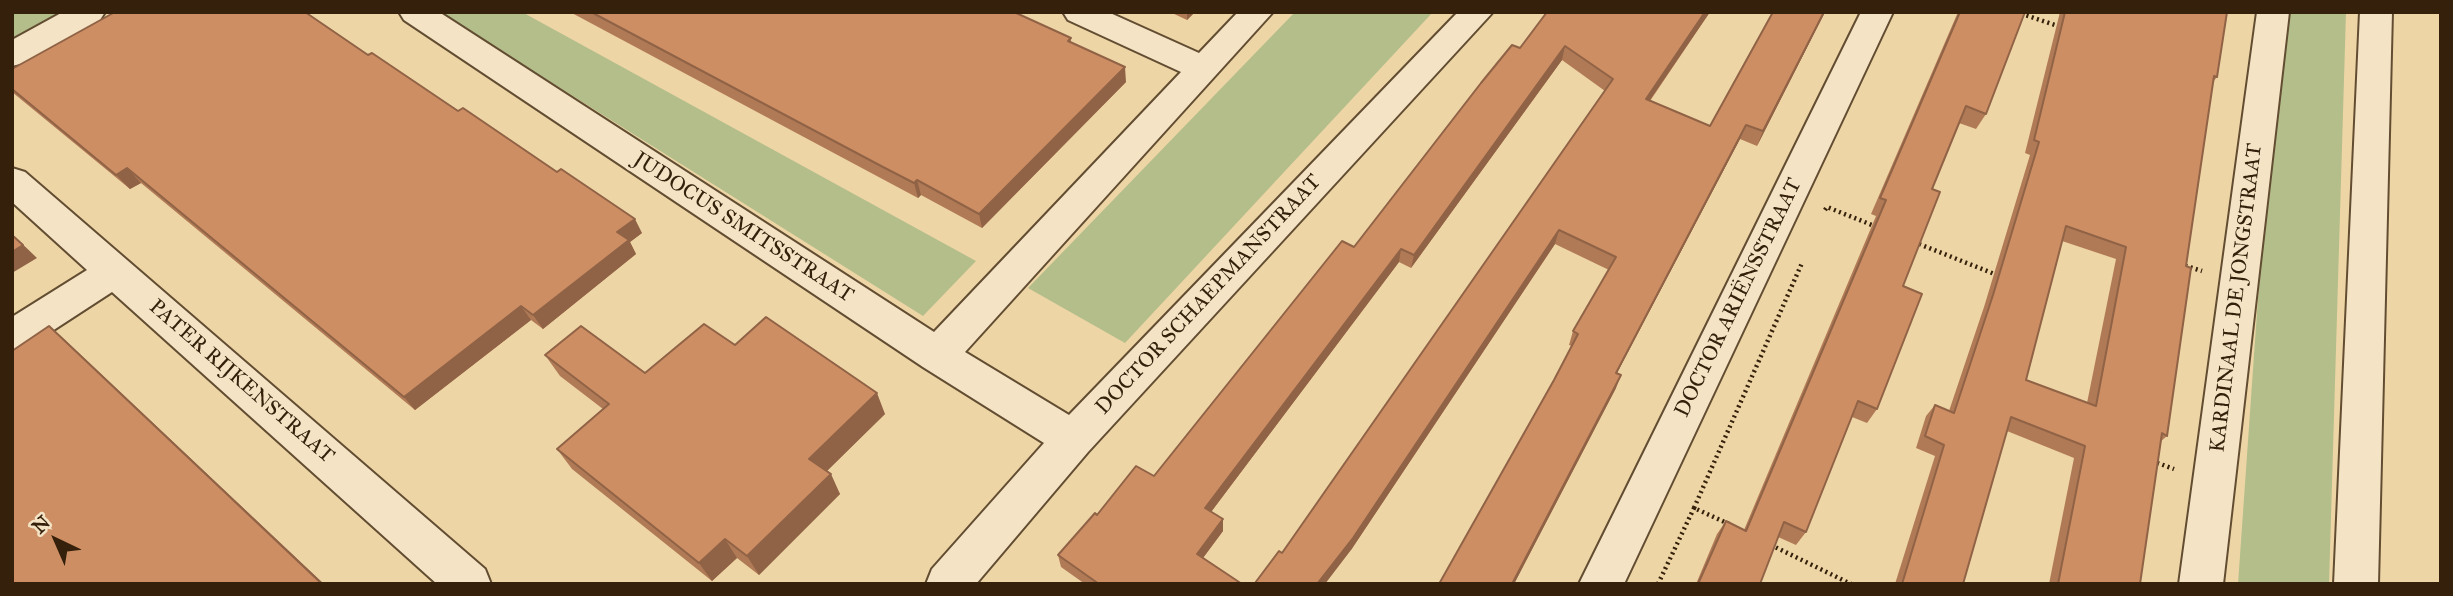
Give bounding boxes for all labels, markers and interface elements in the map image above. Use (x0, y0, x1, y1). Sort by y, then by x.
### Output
street label: KARDINAAL DE JONGSTRAAT (2206, 142, 2268, 454)
street label: JUDOCUS SMITSSTRAAT (628, 147, 858, 309)
street label: DOCTOR SCHAEPMANSTRAAT (1091, 170, 1327, 420)
street label: DOCTOR ARIËNSSTRAAT (1670, 175, 1808, 421)
street label: PATER RIJKENSTRAAT (143, 295, 339, 469)
north arrow (21, 505, 91, 575)
text: N (27, 511, 55, 538)

